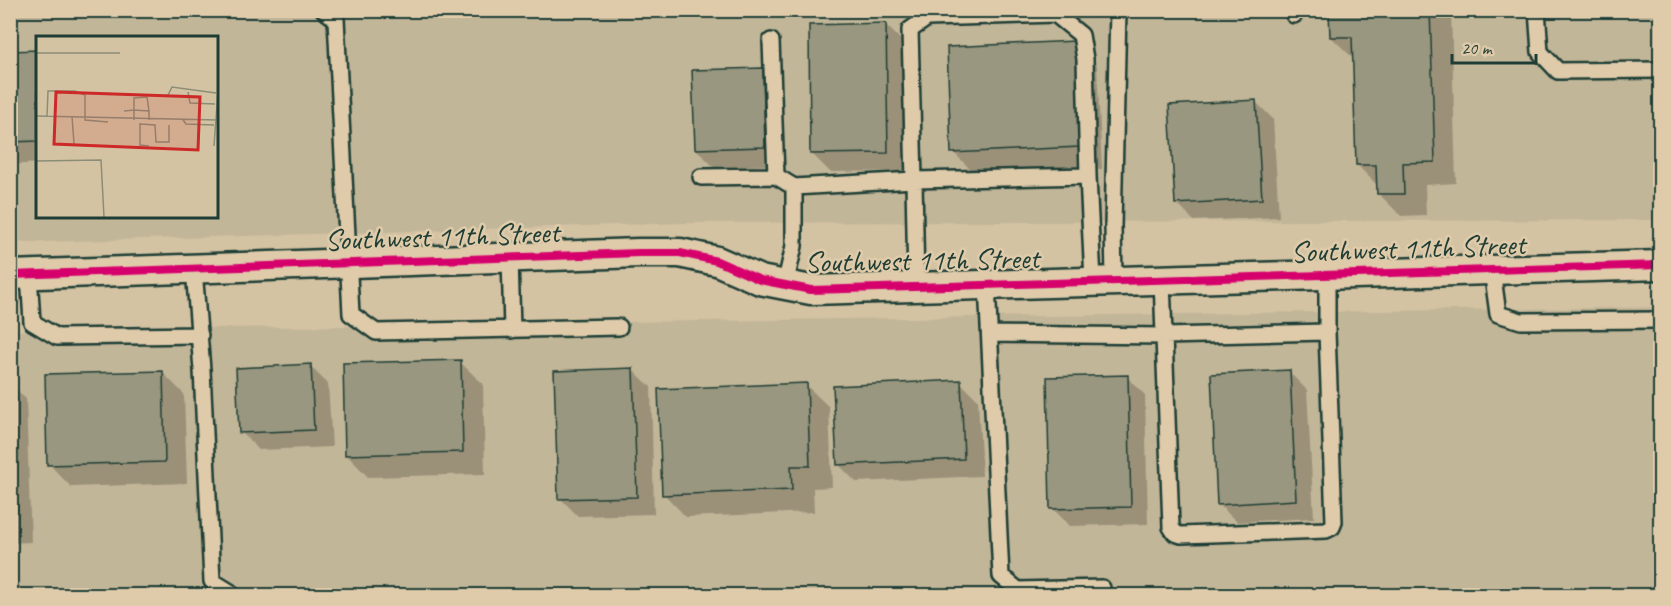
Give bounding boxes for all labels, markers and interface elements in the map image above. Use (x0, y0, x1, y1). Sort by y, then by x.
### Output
scale bar (1452, 27, 1536, 65)
inset map (36, 36, 218, 218)
text: 20 m (1461, 37, 1494, 59)
street label: Southwest 11th Street (324, 213, 563, 259)
street label: Southwest 11th Street (1290, 225, 1529, 271)
street label: Southwest 11th Street (804, 239, 1043, 281)

